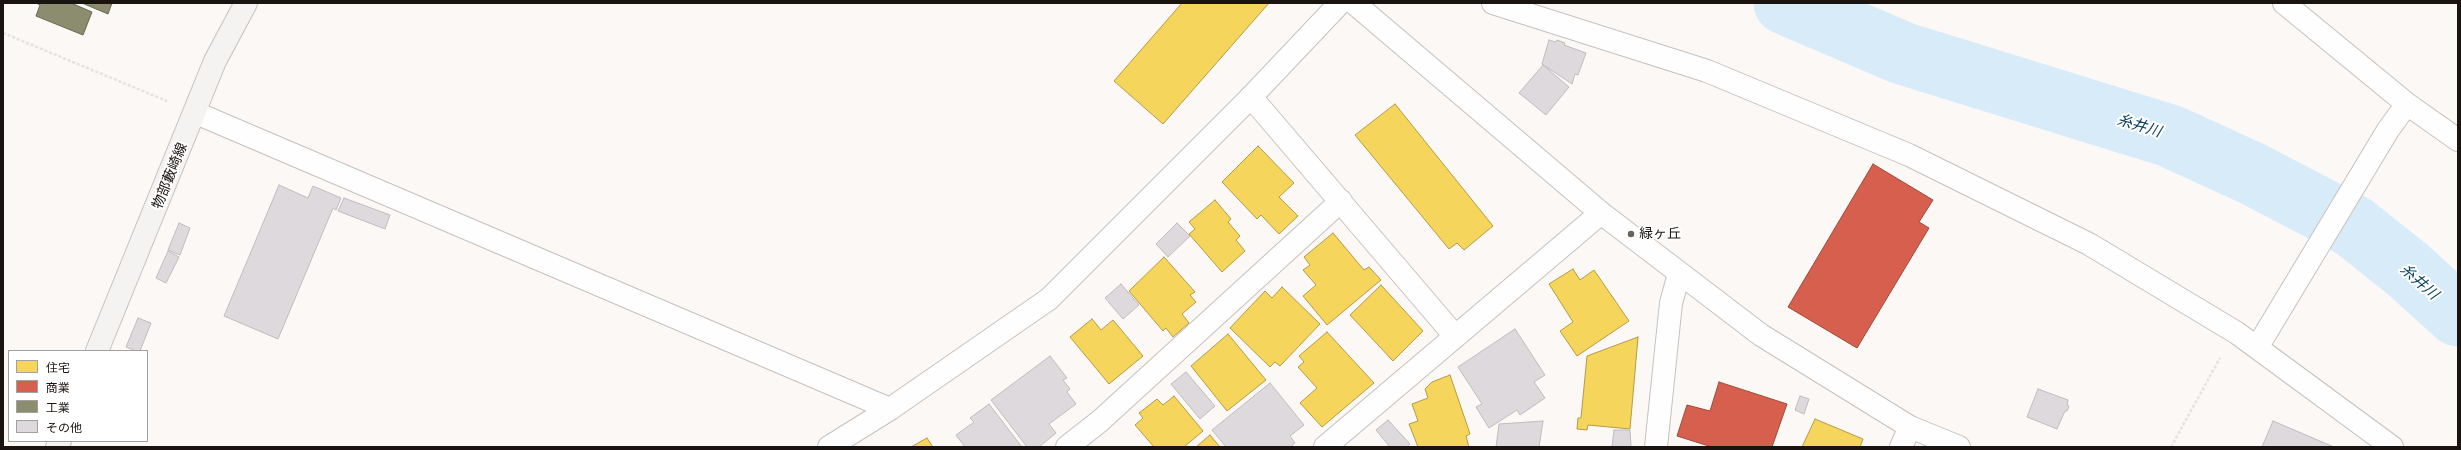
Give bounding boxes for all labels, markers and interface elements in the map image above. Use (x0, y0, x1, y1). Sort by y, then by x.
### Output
water label: 糸井川 (2115, 111, 2163, 141)
street label: 物部藪崎線 (149, 140, 191, 212)
place label: 緑ヶ丘 (1639, 226, 1681, 242)
marker: 緑ヶ丘 (1626, 229, 1636, 239)
water label: 糸井川 (2396, 260, 2442, 304)
legend (8, 350, 148, 442)
text: 住宅 (46, 360, 70, 375)
text: 商業 (46, 380, 70, 395)
text: 工業 (46, 400, 70, 415)
text: その他 (46, 420, 82, 435)

